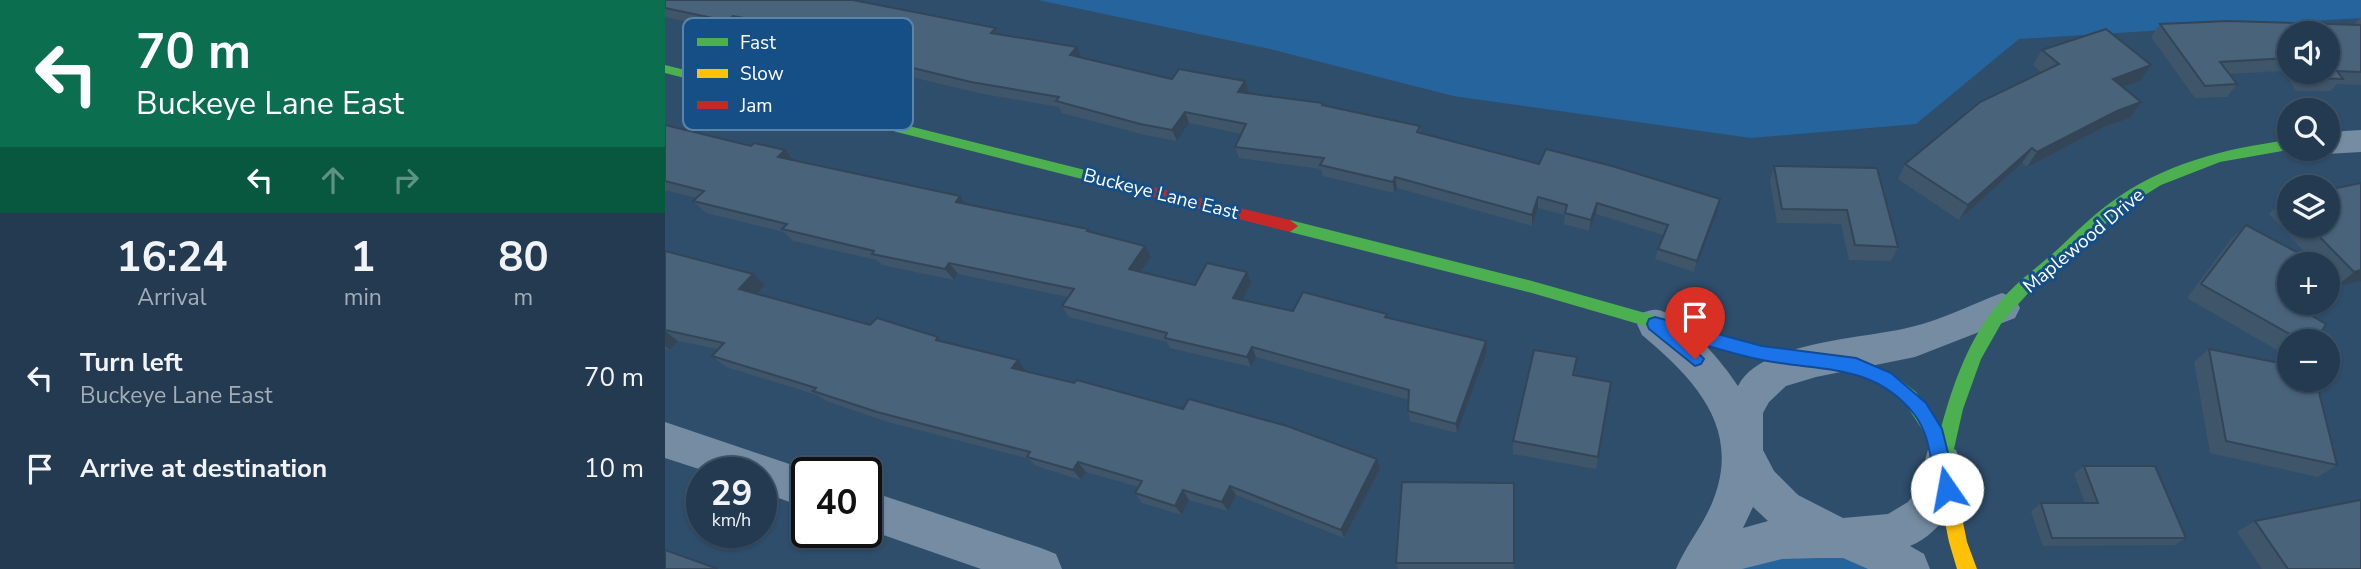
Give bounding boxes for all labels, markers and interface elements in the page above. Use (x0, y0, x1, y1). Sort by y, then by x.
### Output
text: 70 m (136, 18, 251, 85)
legend (683, 18, 913, 130)
map controls (2277, 21, 2340, 392)
button: sound (2277, 21, 2340, 84)
icon: left (21, 28, 112, 119)
text: Fast (740, 30, 776, 56)
text: Slow (740, 61, 784, 87)
text: Buckeye Lane East (136, 82, 404, 125)
text: Jam (739, 93, 773, 119)
button: search (2277, 98, 2340, 161)
icon: left (241, 161, 279, 199)
icon: ahead (314, 161, 352, 199)
icon: right (387, 161, 425, 199)
street label: Buckeye Lane East (1080, 162, 1241, 226)
button: layers (2277, 175, 2340, 238)
street label: Maplewood Drive (2017, 182, 2150, 299)
text: 16:24 (116, 229, 228, 286)
text: 1 (350, 229, 375, 286)
text: 80 (498, 229, 549, 286)
button: + (2277, 252, 2340, 315)
text: Arrival (137, 282, 207, 313)
text: min (344, 282, 382, 313)
text: m (514, 282, 533, 313)
pin (1665, 287, 1725, 359)
icon: arrive (1676, 298, 1714, 336)
button: − (2277, 329, 2340, 392)
text: Turn left (80, 345, 183, 380)
icon: left (21, 359, 59, 397)
text: 70 m (584, 360, 644, 395)
text: Buckeye Lane East (80, 380, 273, 411)
icon: arrive (21, 450, 59, 488)
text: Arrive at destination (80, 451, 327, 486)
text: 10 m (584, 451, 644, 486)
position arrow (1910, 452, 1984, 526)
speed limit sign: 40 (791, 457, 882, 548)
text: 29 (710, 470, 753, 517)
text: km/h (712, 508, 751, 532)

